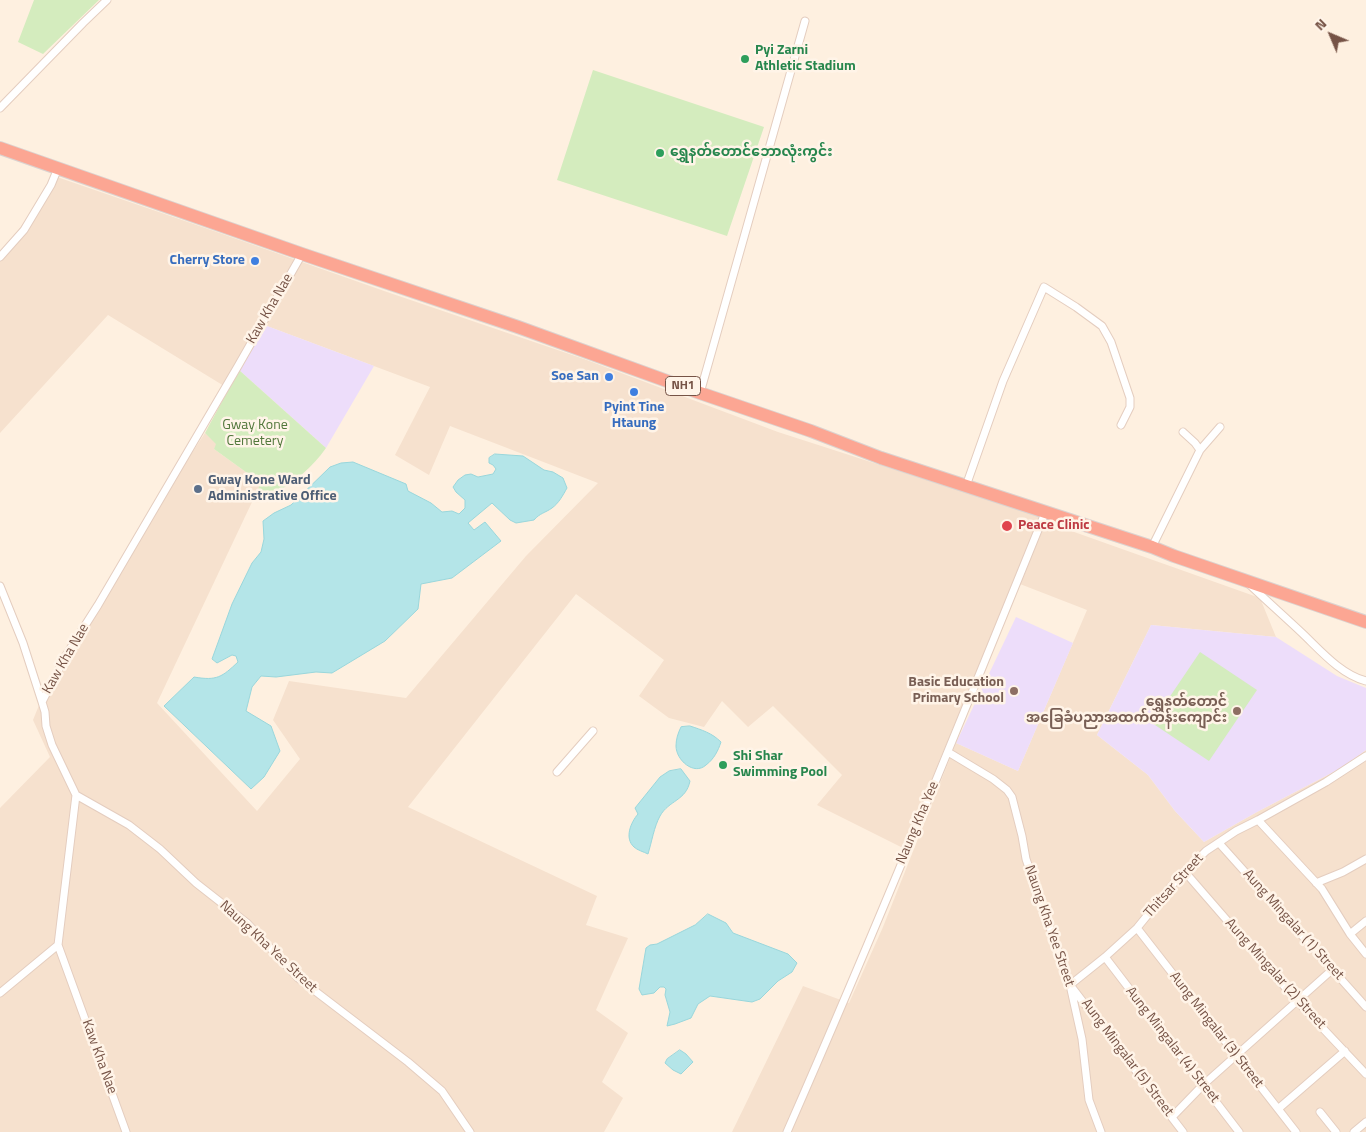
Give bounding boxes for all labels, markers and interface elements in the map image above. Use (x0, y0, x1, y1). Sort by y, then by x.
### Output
north arrow (1306, 10, 1356, 60)
text: N (1309, 13, 1331, 35)
place label: Pyi Zarni Athletic Stadium (755, 43, 856, 75)
marker: Pyi Zarni Athletic Stadium (739, 53, 751, 65)
place label: ရွှေနတ်တောင်ဘောလုံးကွင်း (670, 145, 833, 161)
marker: ရွှေနတ်တောင်ဘောလုံးကွင်း (654, 147, 666, 159)
place label: Cherry Store (170, 253, 245, 269)
marker: Cherry Store (249, 255, 261, 267)
street label: Kaw Kha Nae (243, 271, 297, 347)
place label: Soe San (551, 369, 599, 385)
marker: Soe San (603, 371, 615, 383)
road number: NH1 (666, 376, 700, 396)
marker: Pyint Tine Htaung (628, 386, 640, 398)
place label: Pyint Tine Htaung (604, 400, 664, 432)
park label: Gway Kone Cemetery (222, 418, 288, 451)
place label: Gway Kone Ward Administrative Office (208, 473, 337, 506)
marker: Gway Kone Ward Administrative Office (192, 483, 204, 495)
place label: Peace Clinic (1018, 518, 1090, 534)
marker: Peace Clinic (1000, 519, 1014, 533)
street label: Kaw Kha Nae (39, 621, 93, 697)
place label: Basic Education Primary School (908, 675, 1004, 708)
marker: Basic Education Primary School (1008, 685, 1020, 697)
place label: ရွှေနတ်တောင် အခြေခံပညာအထက်တန်းကျောင်း (1026, 695, 1227, 728)
marker: ရွှေနတ်တောင် အခြေခံပညာအထက်တန်းကျောင်း (1231, 705, 1243, 717)
place label: Shi Shar Swimming Pool (733, 749, 827, 782)
marker: Shi Shar Swimming Pool (717, 759, 729, 771)
street label: Naung Kha Yee (893, 779, 943, 867)
street label: Thitsar Street (1141, 851, 1207, 921)
street label: Naung Kha Yee Street (1020, 863, 1078, 989)
street label: Aung Mingalar (1) Street (1239, 866, 1347, 984)
street label: Naung Kha Yee Street (216, 897, 320, 997)
street label: Aung Mingalar (2) Street (1221, 915, 1329, 1033)
street label: Aung Mingalar (3) Street (1165, 969, 1267, 1091)
street label: Aung Mingalar (4) Street (1121, 984, 1223, 1106)
street label: Aung Mingalar (5) Street (1077, 996, 1177, 1120)
street label: Kaw Kha Nae (78, 1018, 120, 1096)

